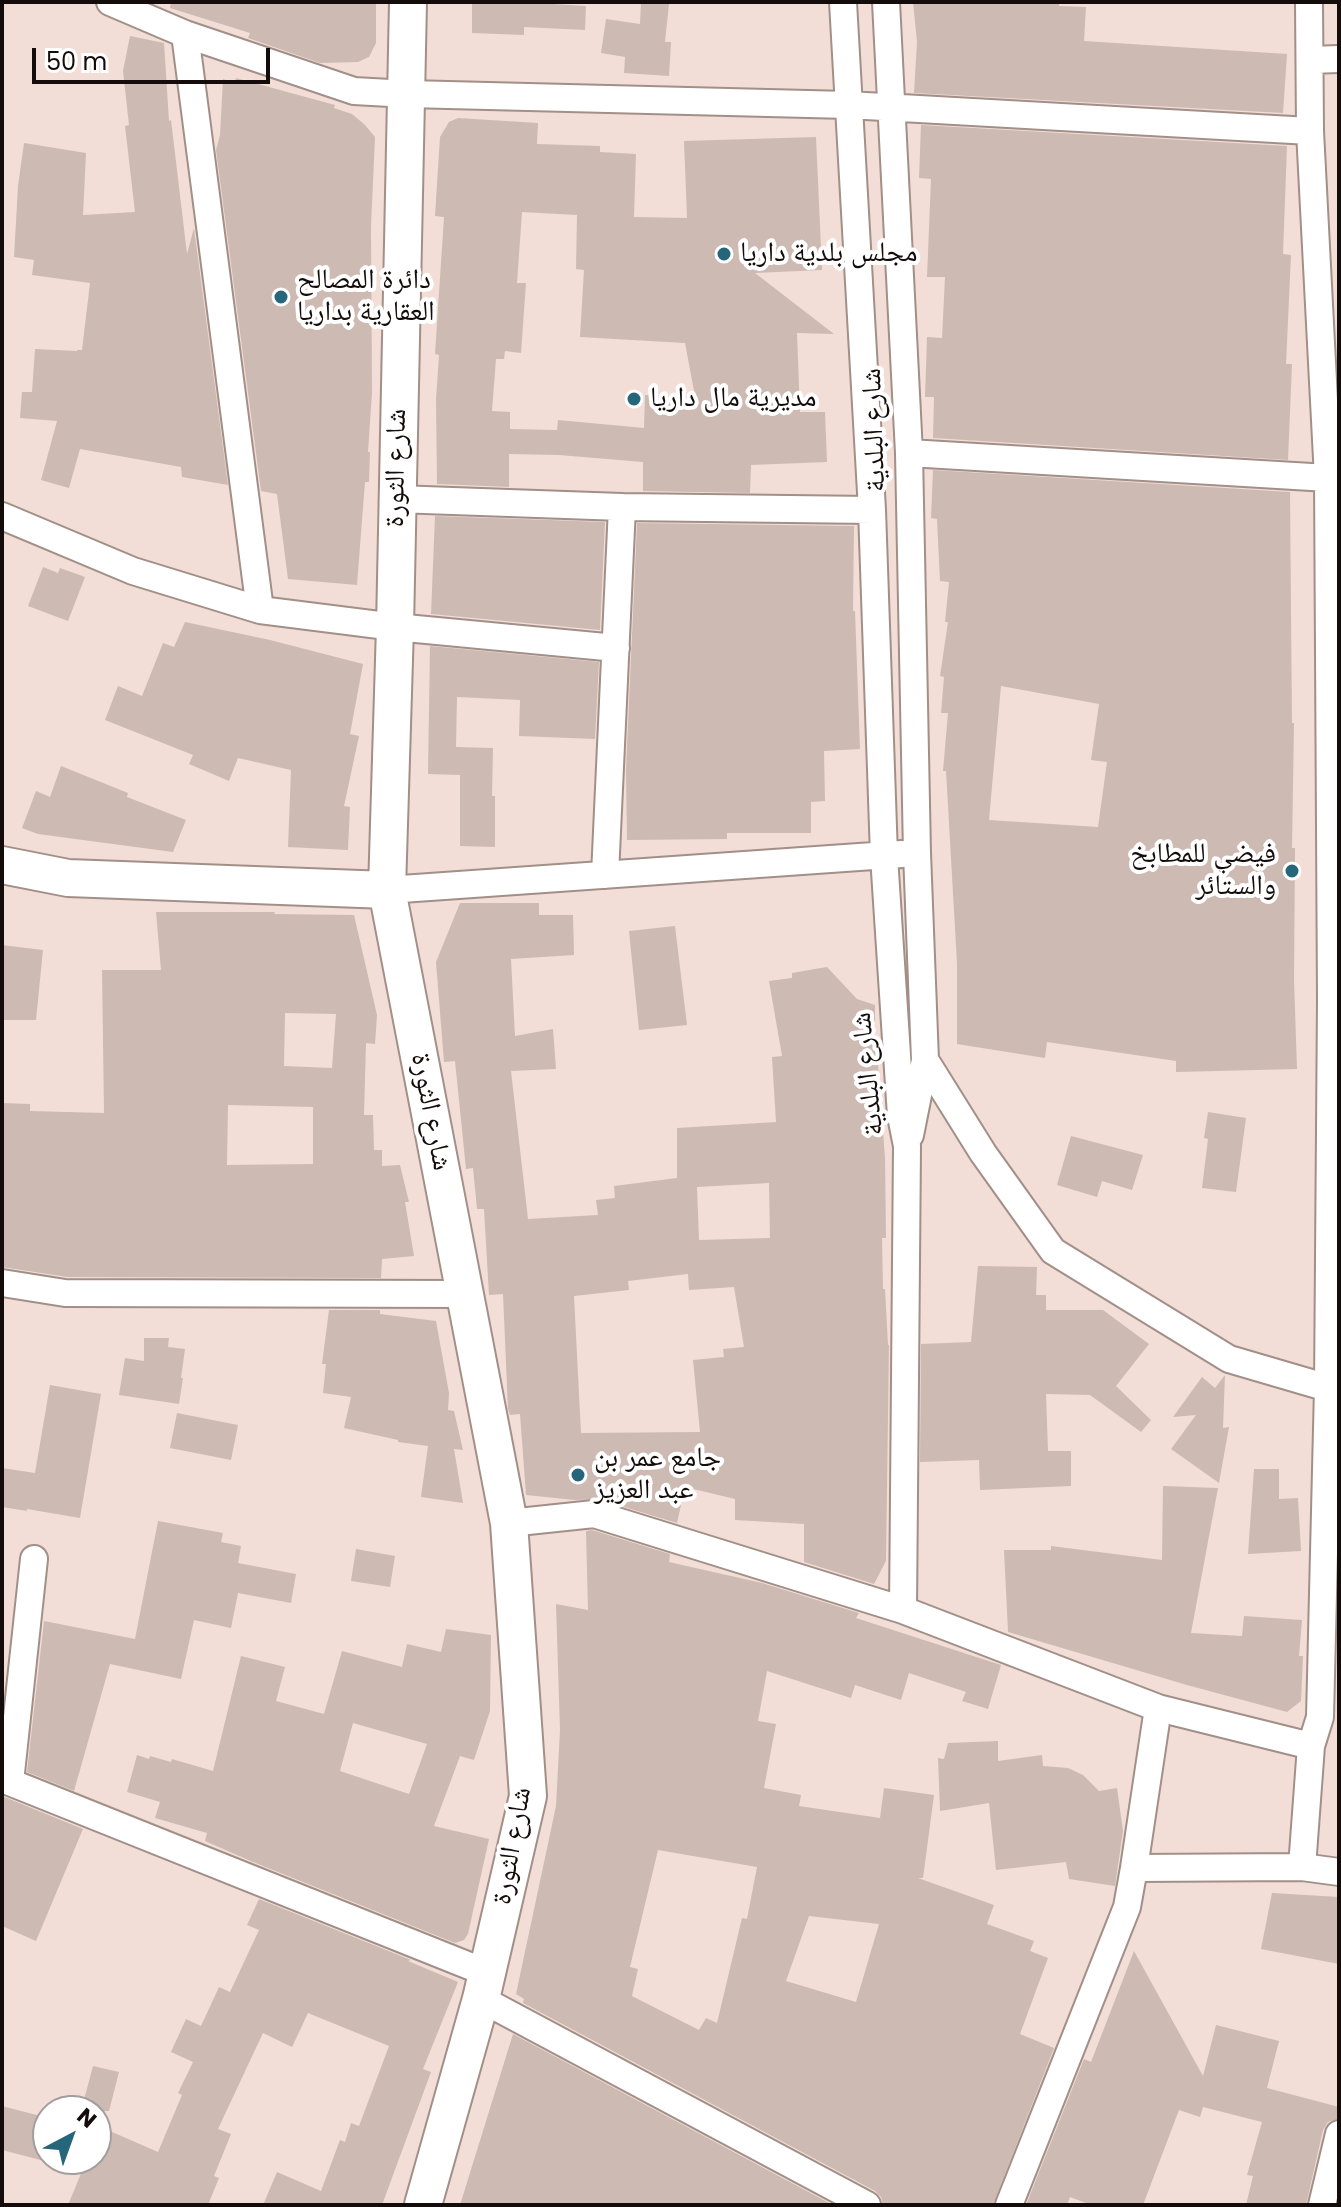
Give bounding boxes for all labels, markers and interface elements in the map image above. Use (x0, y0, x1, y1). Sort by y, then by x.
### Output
scale bar (36, 32, 274, 82)
text: 50 m (46, 45, 107, 78)
place label: مجلس بلدية داريا (740, 237, 918, 271)
marker: مجلس بلدية داريا (715, 245, 733, 263)
place label: دائرة المصالح العقارية بداريا (297, 264, 435, 330)
marker: دائرة المصالح العقارية بداريا (272, 288, 290, 306)
street label: شارع البلدية (856, 368, 894, 492)
place label: مديرية مال داريا (650, 382, 816, 416)
marker: مديرية مال داريا (625, 390, 643, 408)
street label: شارع الثورة (379, 408, 415, 528)
place label: فيضي للمطابخ والستائر (1130, 838, 1276, 904)
marker: فيضي للمطابخ والستائر (1283, 862, 1301, 880)
street label: شارع البلدية (846, 1011, 892, 1137)
street label: شارع الثورة (402, 1051, 458, 1173)
place label: جامع عمر بن عبد العزيز (594, 1442, 721, 1508)
marker: جامع عمر بن عبد العزيز (569, 1466, 587, 1484)
street label: شارع الثورة (486, 1785, 540, 1907)
north arrow (32, 2095, 112, 2175)
text: N (70, 2101, 103, 2135)

